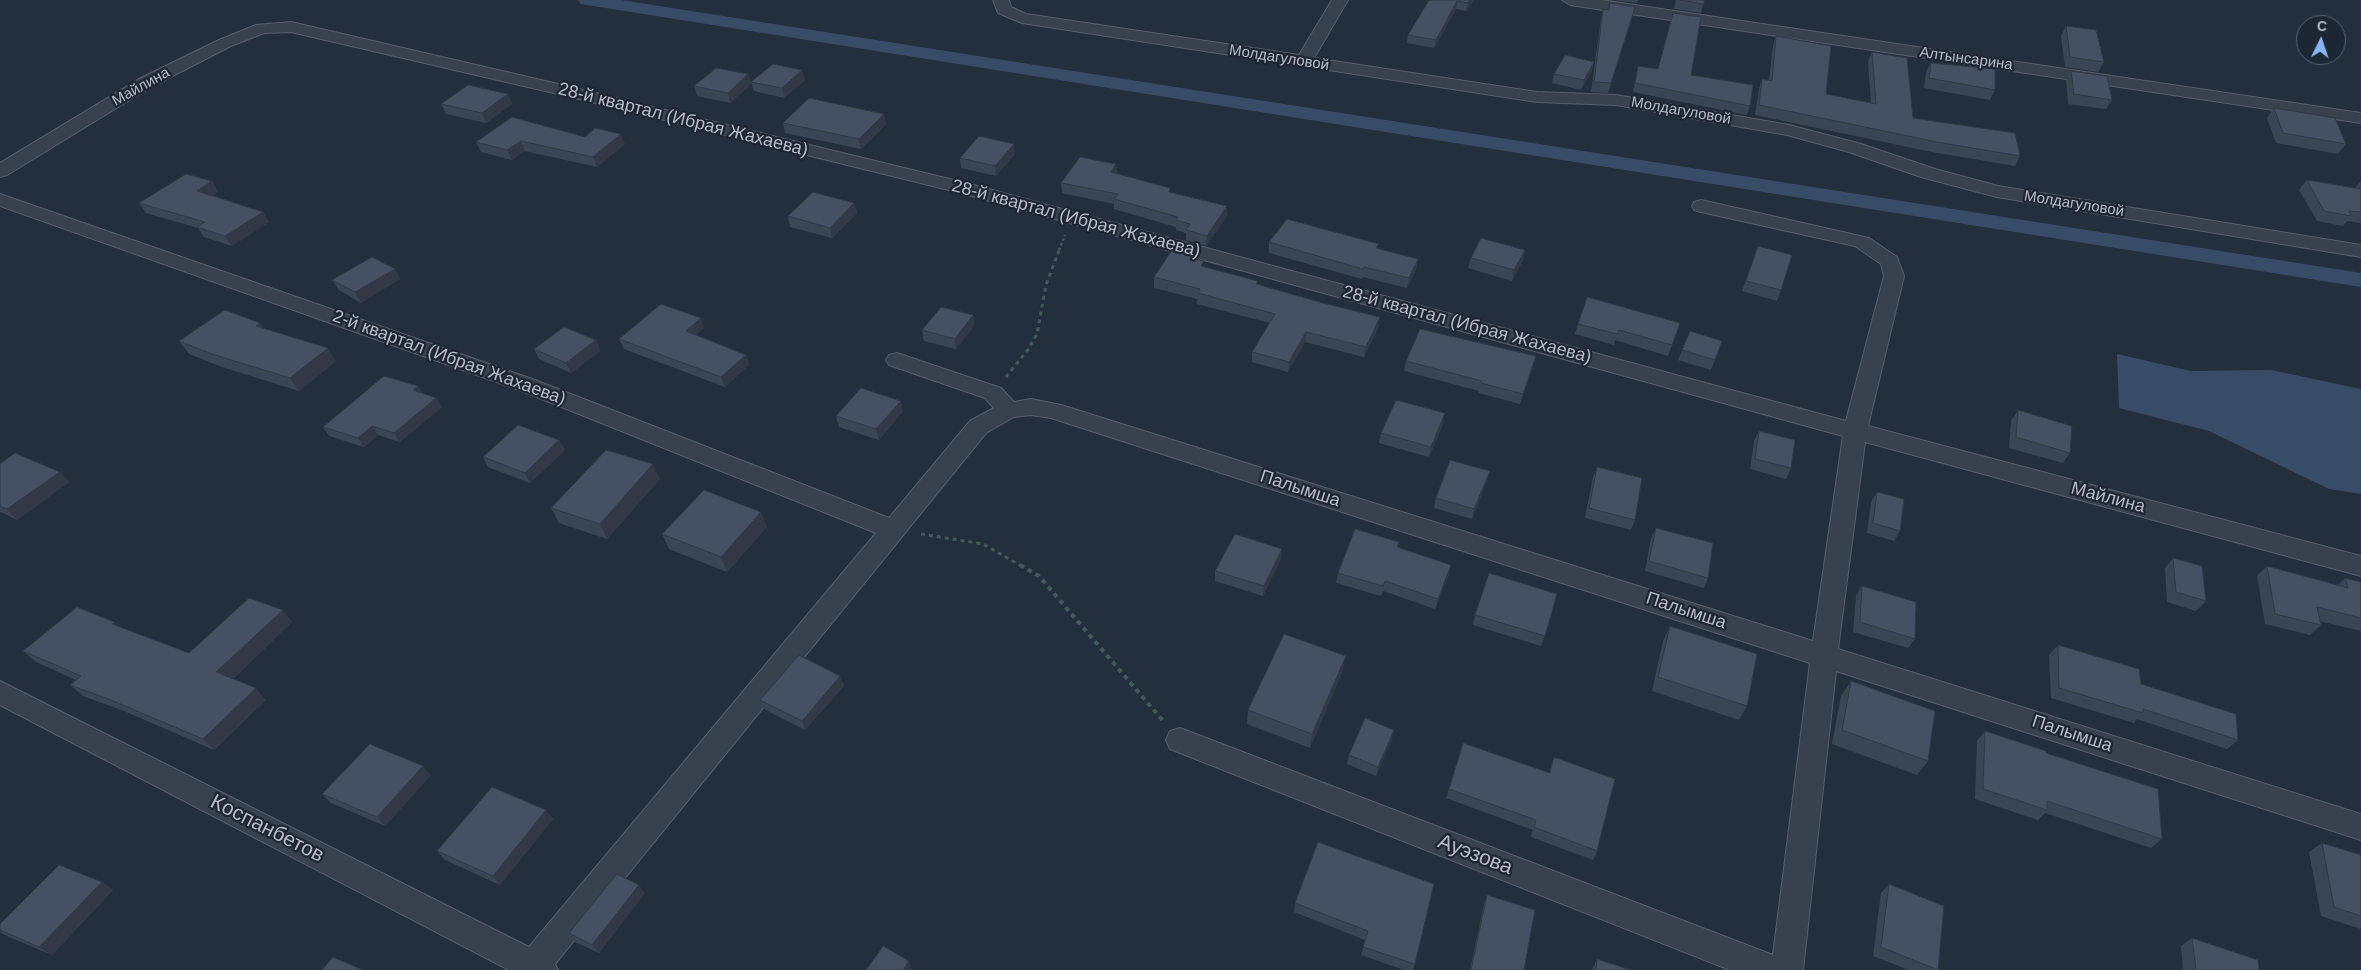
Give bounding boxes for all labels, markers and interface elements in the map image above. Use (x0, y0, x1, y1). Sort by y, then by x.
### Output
north arrow (2296, 15, 2346, 65)
text: С (2316, 18, 2328, 34)
street label: Молдагуловой (1228, 41, 1330, 75)
street label: Алтынсарина (1918, 44, 2014, 74)
street label: Майлина (109, 64, 173, 110)
street label: 28-й квартал (Ибрая Жахаева) (556, 78, 810, 162)
street label: Молдагуловой (1630, 93, 1732, 129)
street label: 28-й квартал (Ибрая Жахаева) (949, 175, 1203, 263)
street label: Молдагуловой (2023, 187, 2125, 221)
street label: 28-й квартал (Ибрая Жахаева) (1340, 281, 1594, 369)
street label: 2-й квартал (Ибрая Жахаева) (329, 306, 569, 410)
street label: Палымша (1257, 466, 1343, 512)
street label: Майлина (2069, 478, 2147, 518)
street label: Палымша (1643, 588, 1729, 634)
street label: Палымша (2029, 711, 2115, 757)
street label: Коспанбетов (206, 790, 328, 868)
street label: Ауэзова (1434, 829, 1516, 881)

